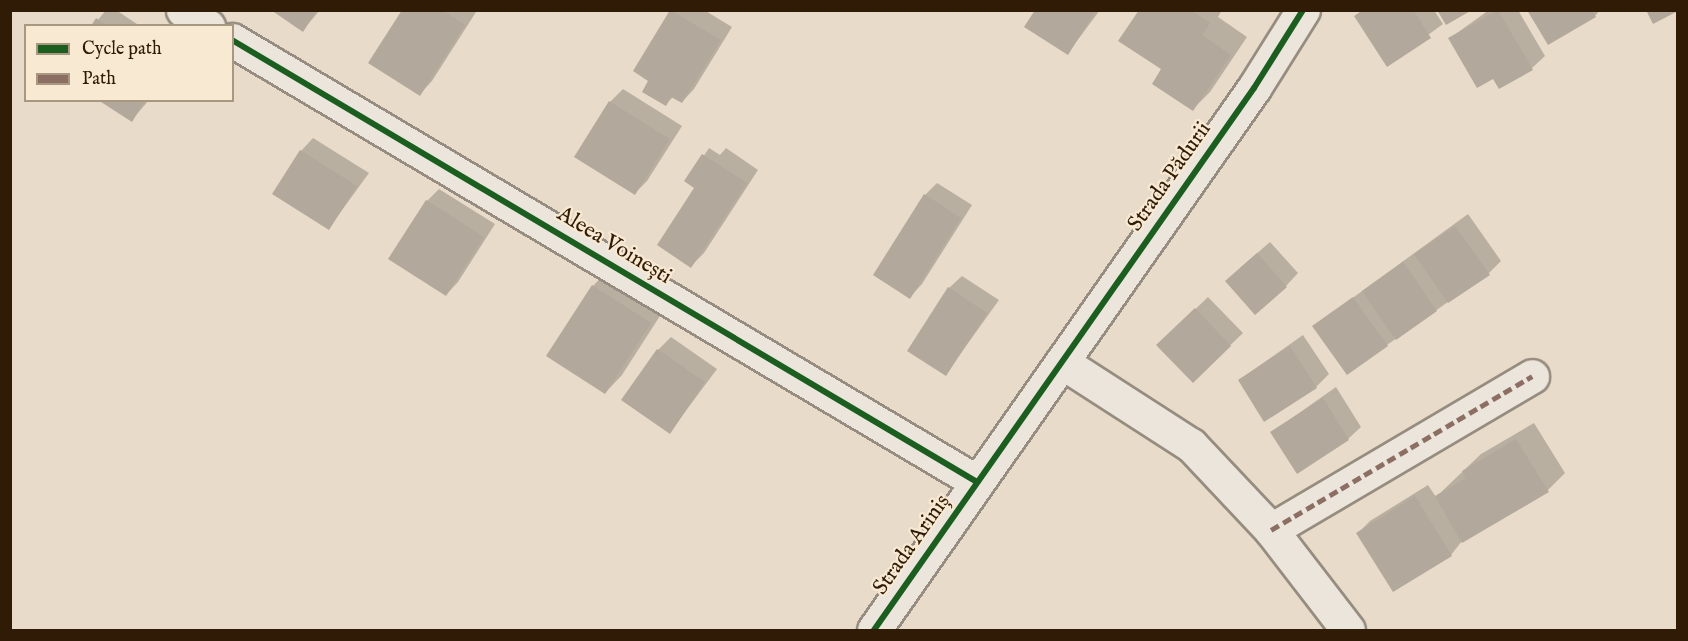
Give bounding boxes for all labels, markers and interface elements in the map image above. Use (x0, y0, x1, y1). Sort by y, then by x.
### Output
legend (24, 24, 234, 102)
text: Cycle path (82, 38, 162, 61)
text: Path (82, 68, 116, 91)
street label: Strada Pădurii (1123, 117, 1217, 237)
street label: Aleea Voinești (552, 201, 676, 291)
street label: Strada Ariniș (868, 490, 956, 600)

